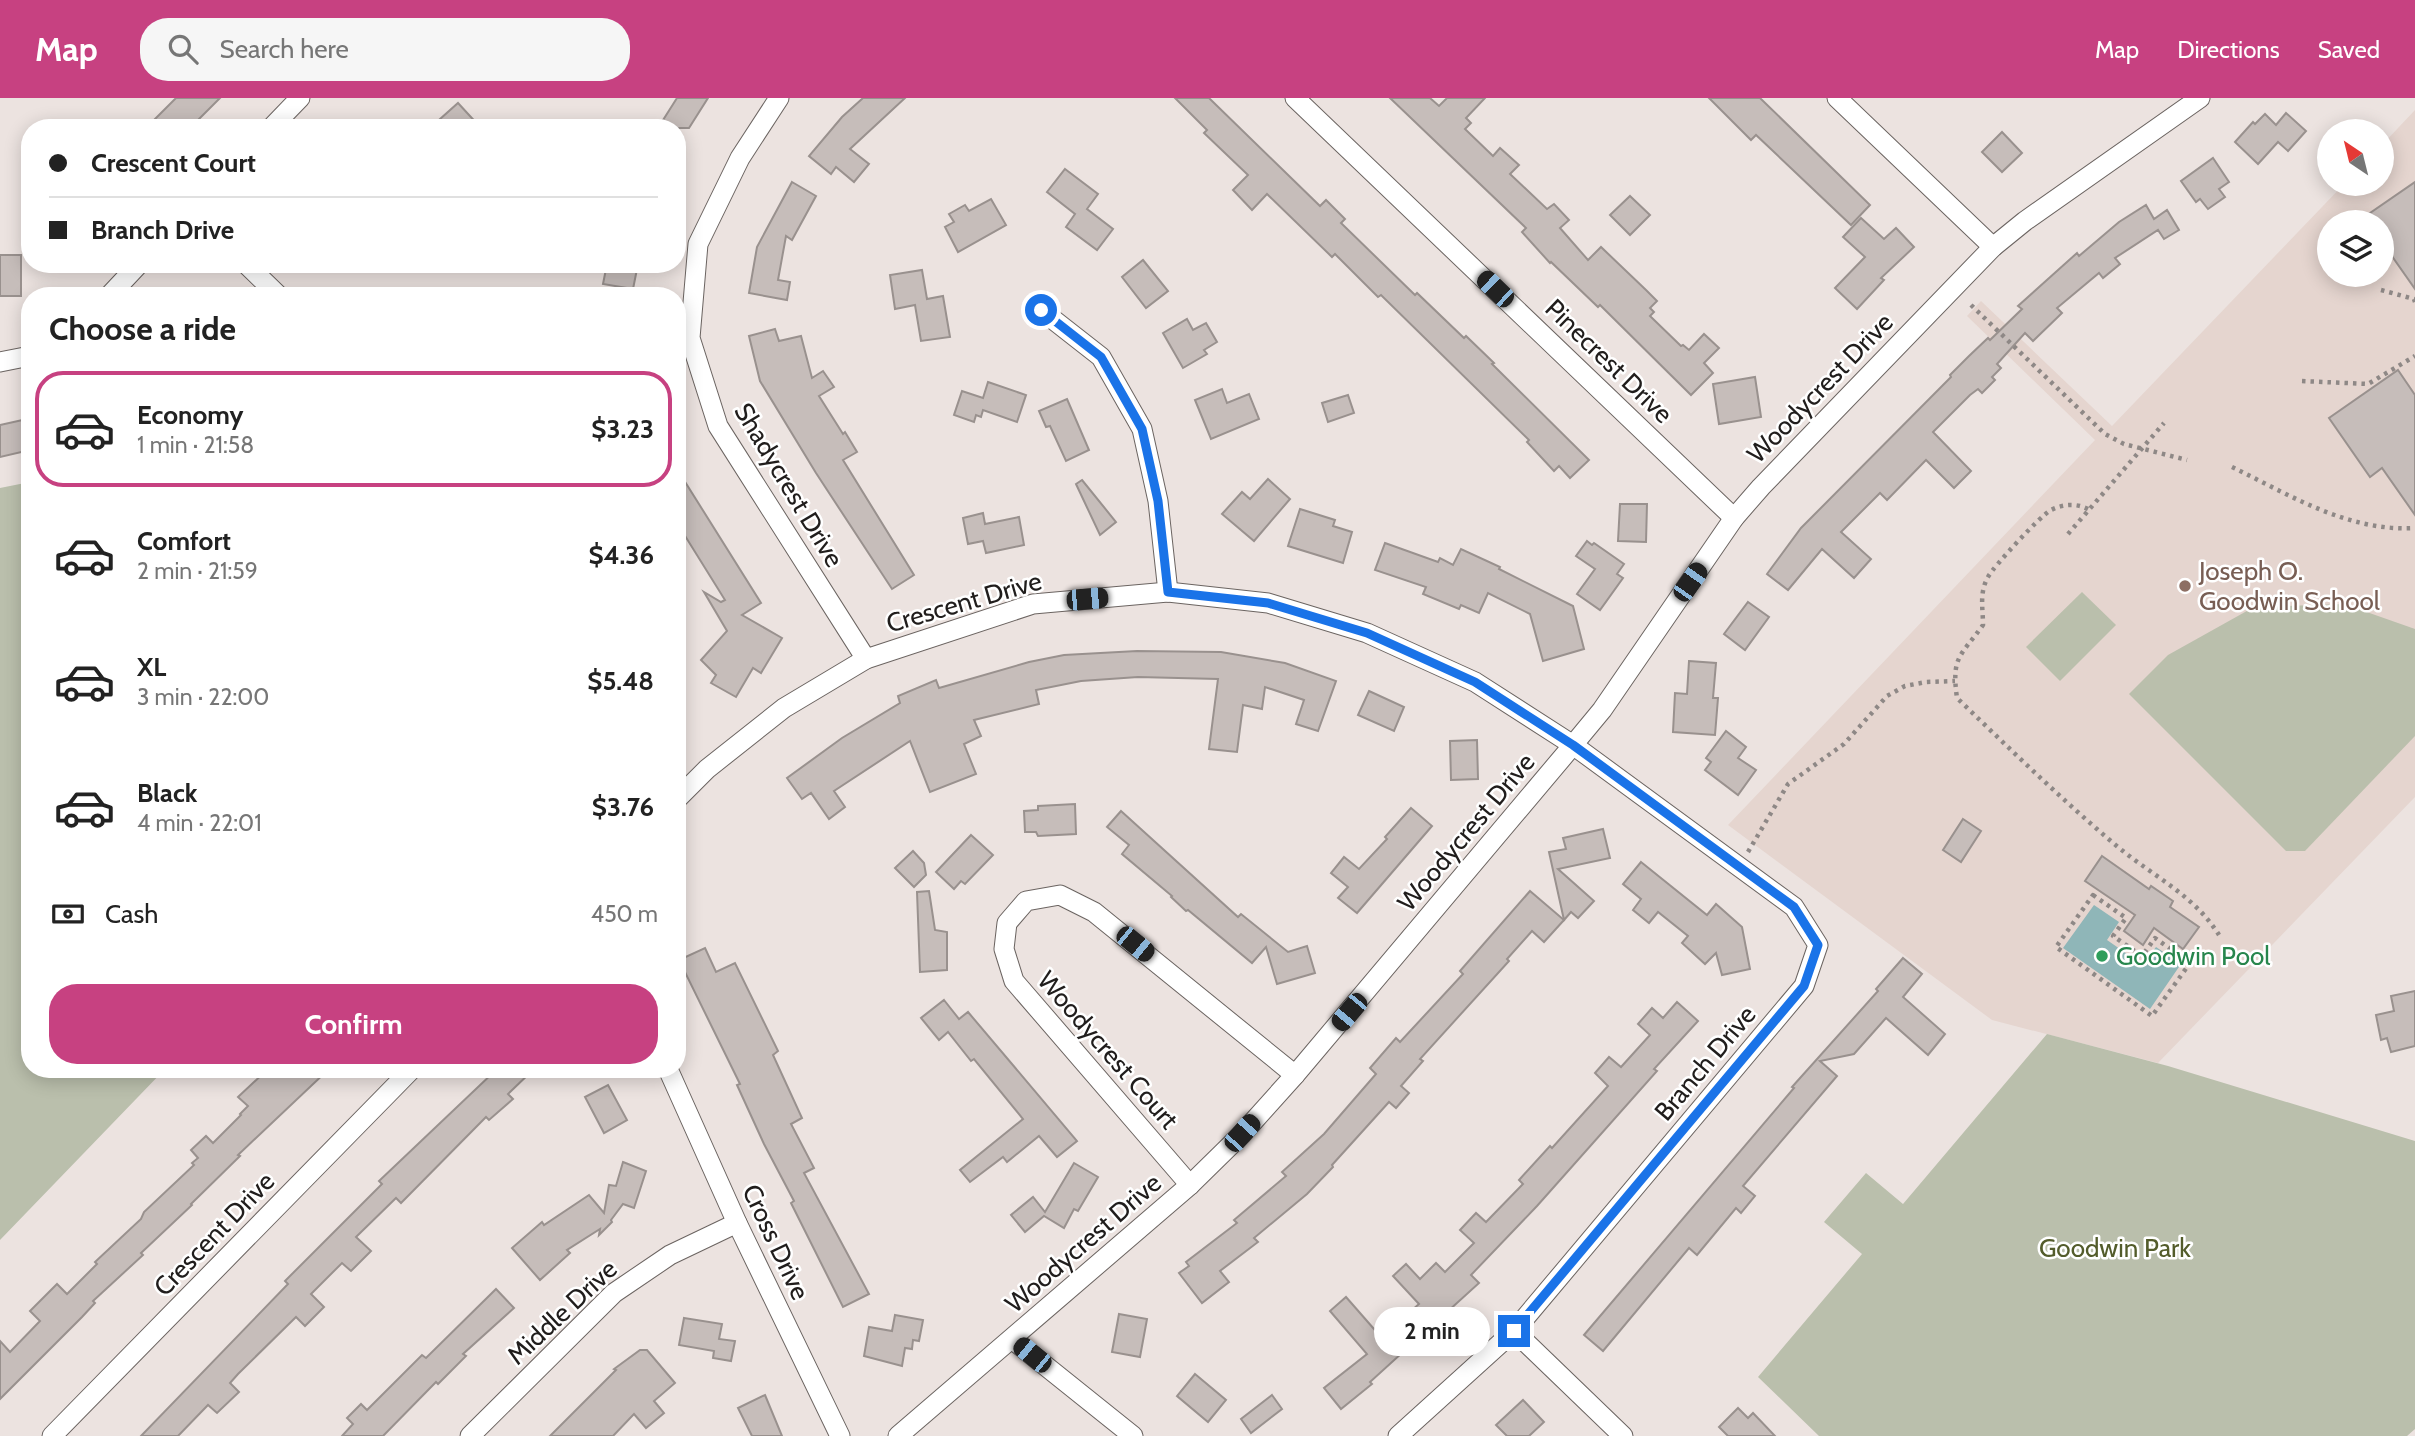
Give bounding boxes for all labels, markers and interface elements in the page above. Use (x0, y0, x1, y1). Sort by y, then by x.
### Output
search box (140, 18, 630, 81)
text: Map (35, 29, 98, 69)
icon: search (164, 30, 202, 68)
text: Search here (220, 33, 349, 65)
text: Map (2095, 35, 2139, 64)
text: Directions (2177, 35, 2280, 64)
text: Saved (2318, 35, 2380, 64)
north arrow (2317, 119, 2394, 196)
map controls (2317, 119, 2394, 287)
text: Crescent Court (91, 147, 256, 179)
button: layers (2317, 210, 2394, 287)
text: Branch Drive (91, 214, 234, 246)
car (1473, 267, 1518, 311)
street label: Pinecrest Drive (1539, 292, 1679, 430)
route start (1025, 294, 1057, 326)
street label: Woodycrest Drive (1740, 306, 1900, 470)
text: Choose a ride (49, 309, 236, 348)
street label: Shadycrest Drive (727, 397, 851, 573)
icon: car (53, 398, 116, 461)
text: Economy (137, 399, 243, 431)
text: $3.23 (591, 413, 654, 445)
text: 1 min · 21:58 (137, 431, 254, 459)
icon: car (53, 524, 116, 587)
text: Comfort (137, 525, 231, 557)
text: $4.36 (588, 539, 654, 571)
place label: Joseph O. Goodwin School (2198, 555, 2380, 617)
text: 2 min · 21:59 (137, 557, 258, 585)
car (1670, 559, 1711, 605)
street label: Crescent Drive (883, 565, 1045, 639)
marker: Joseph O. Goodwin School (2177, 578, 2193, 594)
car (1066, 587, 1109, 611)
icon: car (53, 650, 116, 713)
text: XL (137, 651, 166, 683)
text: $5.48 (587, 665, 654, 697)
text: 3 min · 22:00 (137, 683, 269, 711)
street label: Woodycrest Drive (1391, 747, 1541, 917)
icon: car (53, 776, 116, 839)
text: Black (137, 777, 197, 809)
text: $3.76 (592, 791, 654, 823)
text: 4 min · 22:01 (137, 809, 262, 837)
icon: cash (49, 895, 87, 933)
text: Cash (105, 898, 158, 930)
text: 450 m (591, 900, 658, 928)
car (1113, 923, 1158, 965)
place label: Goodwin Pool (2116, 940, 2270, 972)
marker: Goodwin Pool (2094, 948, 2110, 964)
street label: Woodycrest Court (1031, 965, 1185, 1136)
button: Confirm (49, 984, 658, 1064)
car (1328, 989, 1371, 1035)
street label: Branch Drive (1648, 999, 1762, 1127)
car (1221, 1110, 1264, 1156)
street label: Crescent Drive (147, 1165, 281, 1303)
street label: Woodycrest Drive (998, 1167, 1168, 1319)
street label: Cross Drive (735, 1179, 817, 1305)
park label: Goodwin Park (2039, 1232, 2191, 1264)
street label: Middle Drive (500, 1253, 624, 1371)
callout: 2 min (1374, 1306, 1490, 1356)
route end (1498, 1315, 1530, 1347)
text: 2 min (1404, 1317, 1460, 1345)
car (1010, 1334, 1055, 1376)

